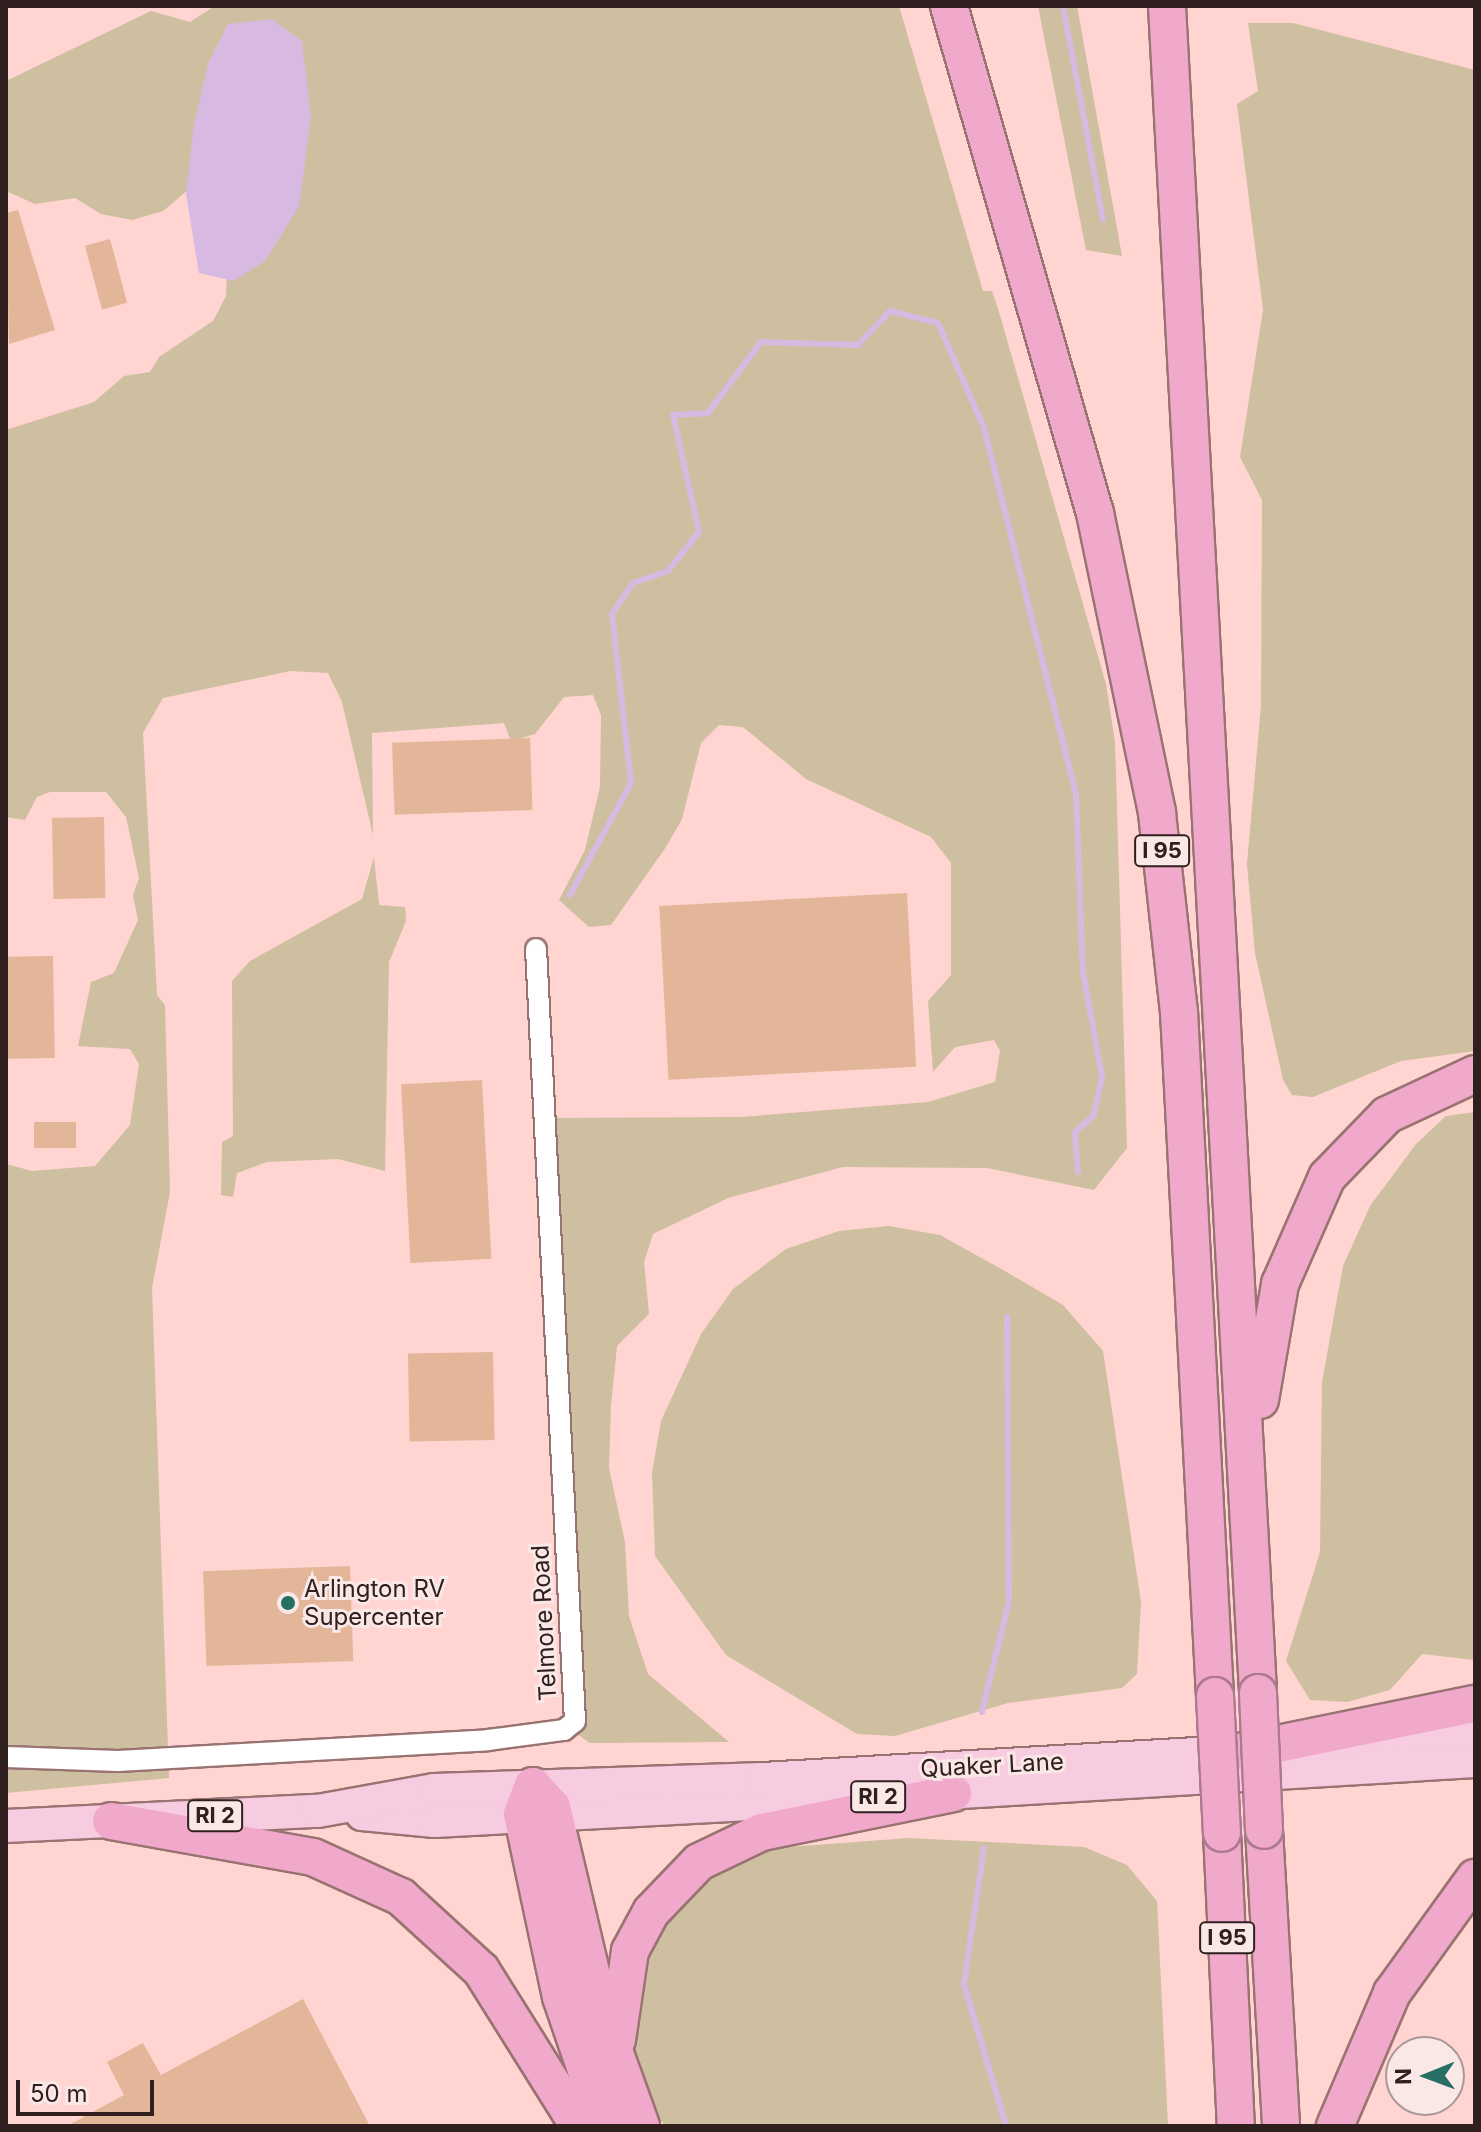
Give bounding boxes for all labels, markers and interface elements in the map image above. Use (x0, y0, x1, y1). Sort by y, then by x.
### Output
road number: I 95 (1134, 833, 1190, 869)
street label: Telmore Road (526, 1544, 562, 1702)
place label: Arlington RV Supercenter (304, 1575, 445, 1631)
marker: Arlington RV Supercenter (279, 1594, 297, 1612)
street label: Quaker Lane (920, 1747, 1064, 1783)
road number: RI 2 (850, 1779, 906, 1815)
road number: RI 2 (187, 1798, 243, 1834)
road number: I 95 (1199, 1920, 1255, 1956)
north arrow (1385, 2036, 1465, 2116)
scale bar (20, 2064, 158, 2114)
text: N (1390, 2068, 1416, 2085)
text: 50 m (30, 2079, 88, 2108)

